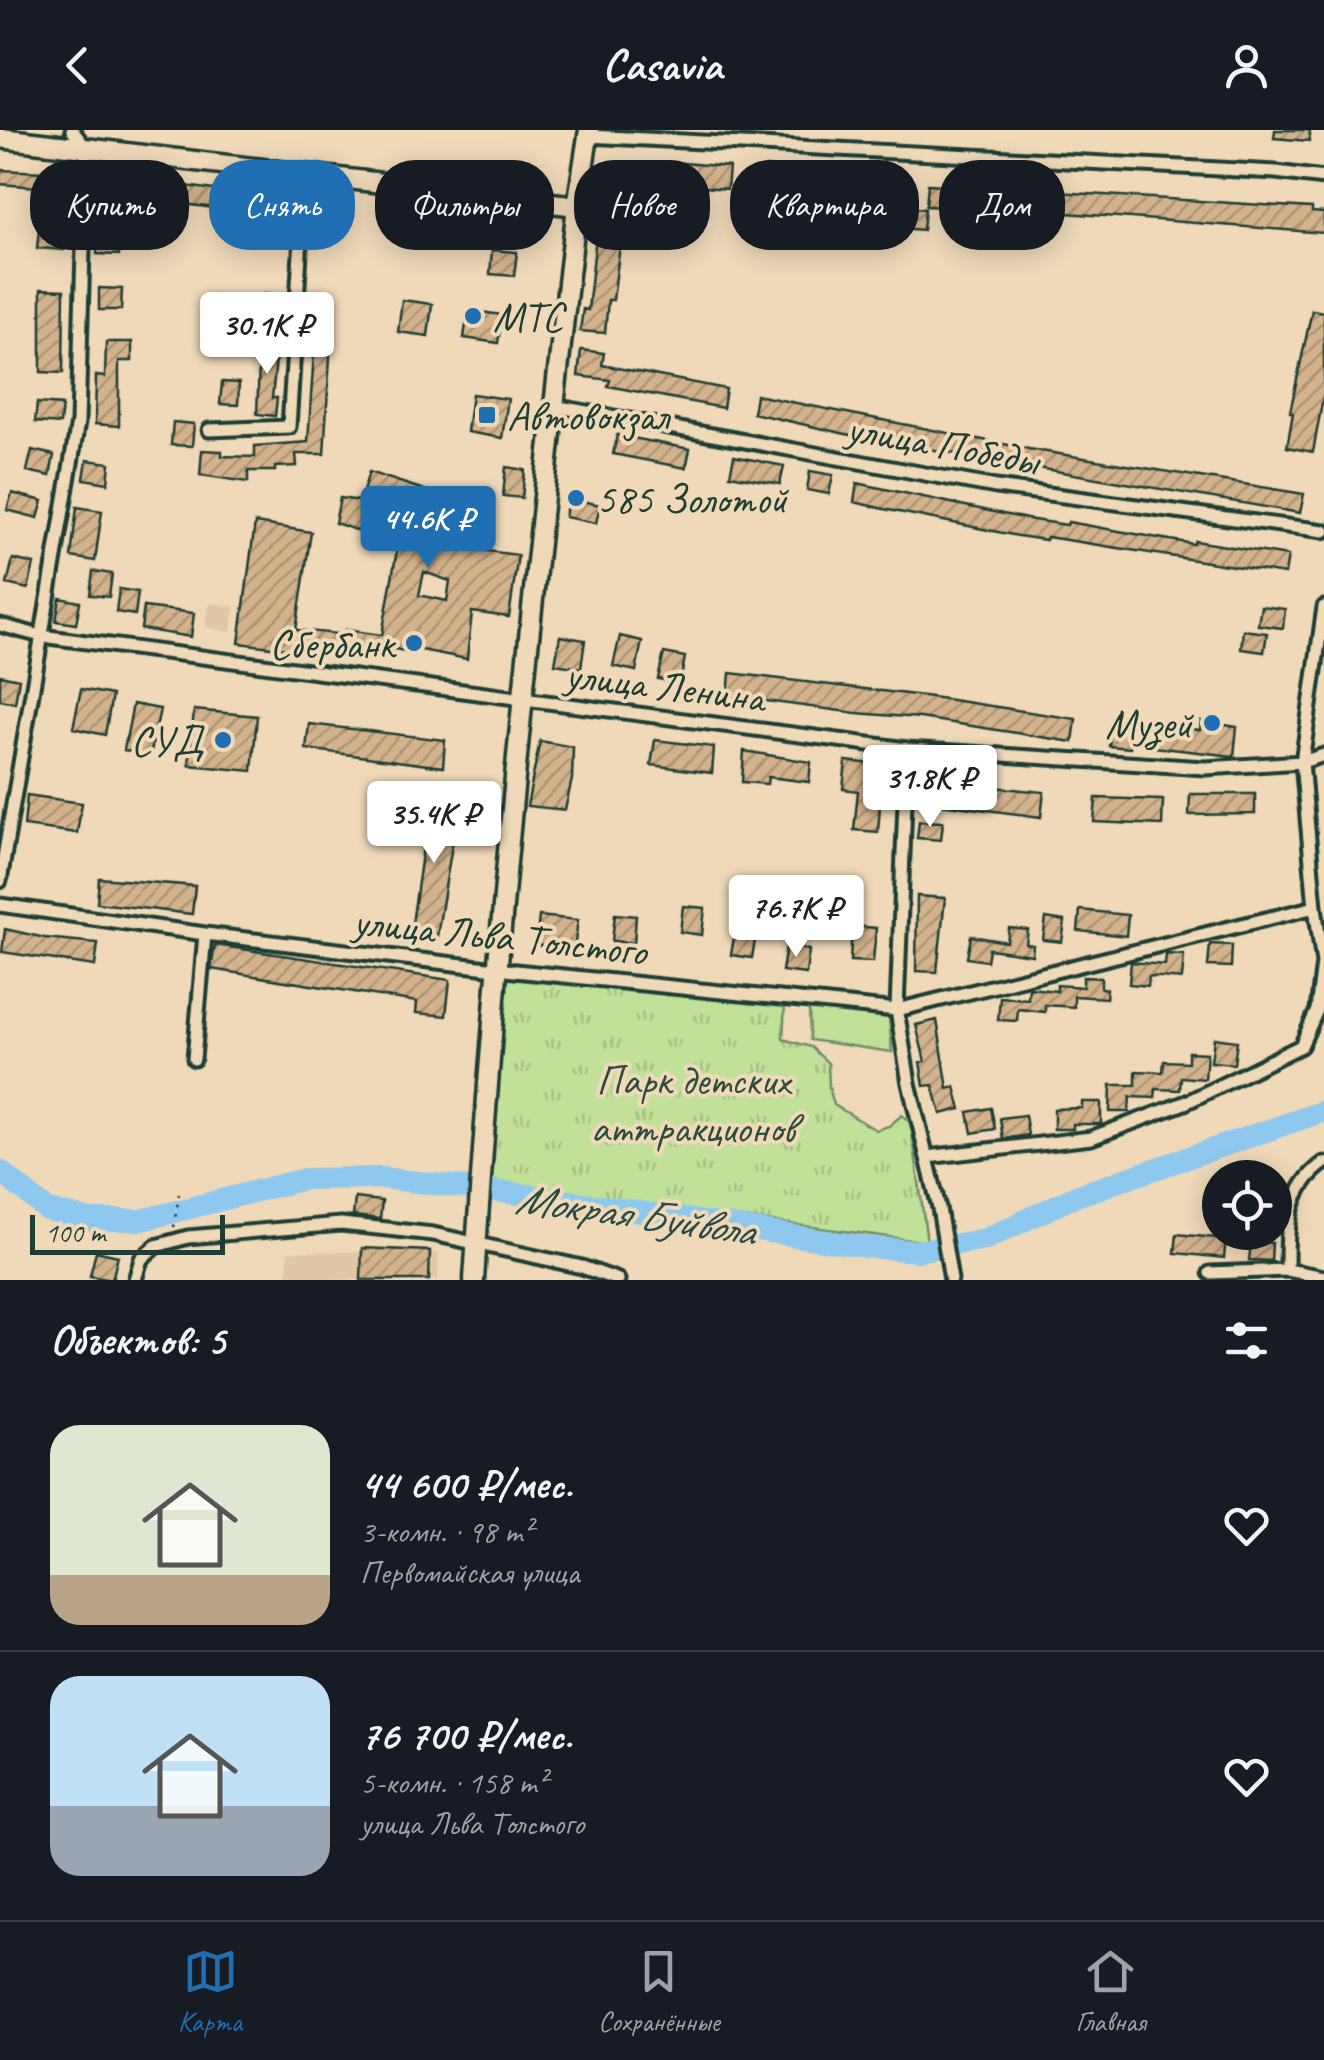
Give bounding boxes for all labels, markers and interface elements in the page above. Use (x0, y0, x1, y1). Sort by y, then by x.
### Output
text: Casavia (602, 37, 722, 94)
icon: back (50, 38, 105, 93)
icon: person (1219, 38, 1274, 93)
chip: Купить (30, 160, 189, 250)
chip: Снять (209, 160, 355, 250)
chip: Фильтры (375, 160, 554, 250)
chip: Новое (574, 160, 710, 250)
chip: Квартира (730, 160, 919, 250)
chip: Дом (939, 160, 1065, 250)
place label: МТС (493, 291, 567, 344)
pin: 30.1K ₽ (175, 292, 359, 377)
text: 30.1K ₽ (222, 304, 312, 345)
marker: МТС (462, 305, 484, 327)
place label: Автовокзал (507, 390, 672, 443)
street label: улица Победы (840, 401, 1046, 488)
marker: Автовокзал (476, 404, 498, 426)
place label: 585 Золотой (596, 473, 790, 526)
pin: 44.6K ₽ (336, 486, 520, 571)
marker: 585 Золотой (565, 487, 587, 509)
text: 44.6K ₽ (383, 498, 473, 539)
place label: Сбербанк (270, 618, 398, 671)
marker: Сбербанк (403, 632, 425, 654)
street label: улица Ленина (560, 648, 771, 725)
place label: Музей (1105, 698, 1194, 751)
marker: Музей (1201, 712, 1223, 734)
place label: СУД (131, 715, 206, 768)
marker: СУД (212, 729, 234, 751)
pin: 31.8K ₽ (838, 745, 1022, 830)
text: 31.8K ₽ (885, 757, 975, 798)
pin: 35.4K ₽ (342, 781, 526, 866)
text: 35.4K ₽ (389, 793, 479, 834)
pin: 76.7K ₽ (704, 875, 888, 960)
text: 76.7K ₽ (751, 887, 841, 928)
street label: улица Льва Толстого (348, 894, 651, 978)
park label: Парк детских аттракционов (591, 1054, 805, 1155)
map controls (1202, 1160, 1292, 1250)
button: locate (1202, 1160, 1292, 1250)
water label: Мокрая Буйвола (512, 1170, 762, 1260)
scale bar (30, 1210, 225, 1254)
text: 100 m (45, 1215, 105, 1250)
icon: filters (1219, 1313, 1274, 1368)
text: Объектов: 5 (50, 1314, 225, 1367)
text: 44 600 ₽/мес. (360, 1458, 572, 1511)
icon: home (130, 1465, 250, 1585)
icon: heart (1219, 1498, 1274, 1553)
text: 3-комн. · 98 m² (360, 1511, 532, 1552)
text: Первомайская улица (360, 1552, 579, 1593)
text: 76 700 ₽/мес. (360, 1709, 572, 1762)
icon: home (130, 1716, 250, 1836)
icon: heart (1219, 1749, 1274, 1804)
text: 5-комн. · 158 m² (360, 1762, 547, 1803)
text: улица Льва Толстого (360, 1803, 584, 1844)
tab: Карта (178, 1944, 242, 2039)
tab: Сохранённые (598, 1944, 720, 2039)
tab: Главная (1076, 1944, 1146, 2039)

